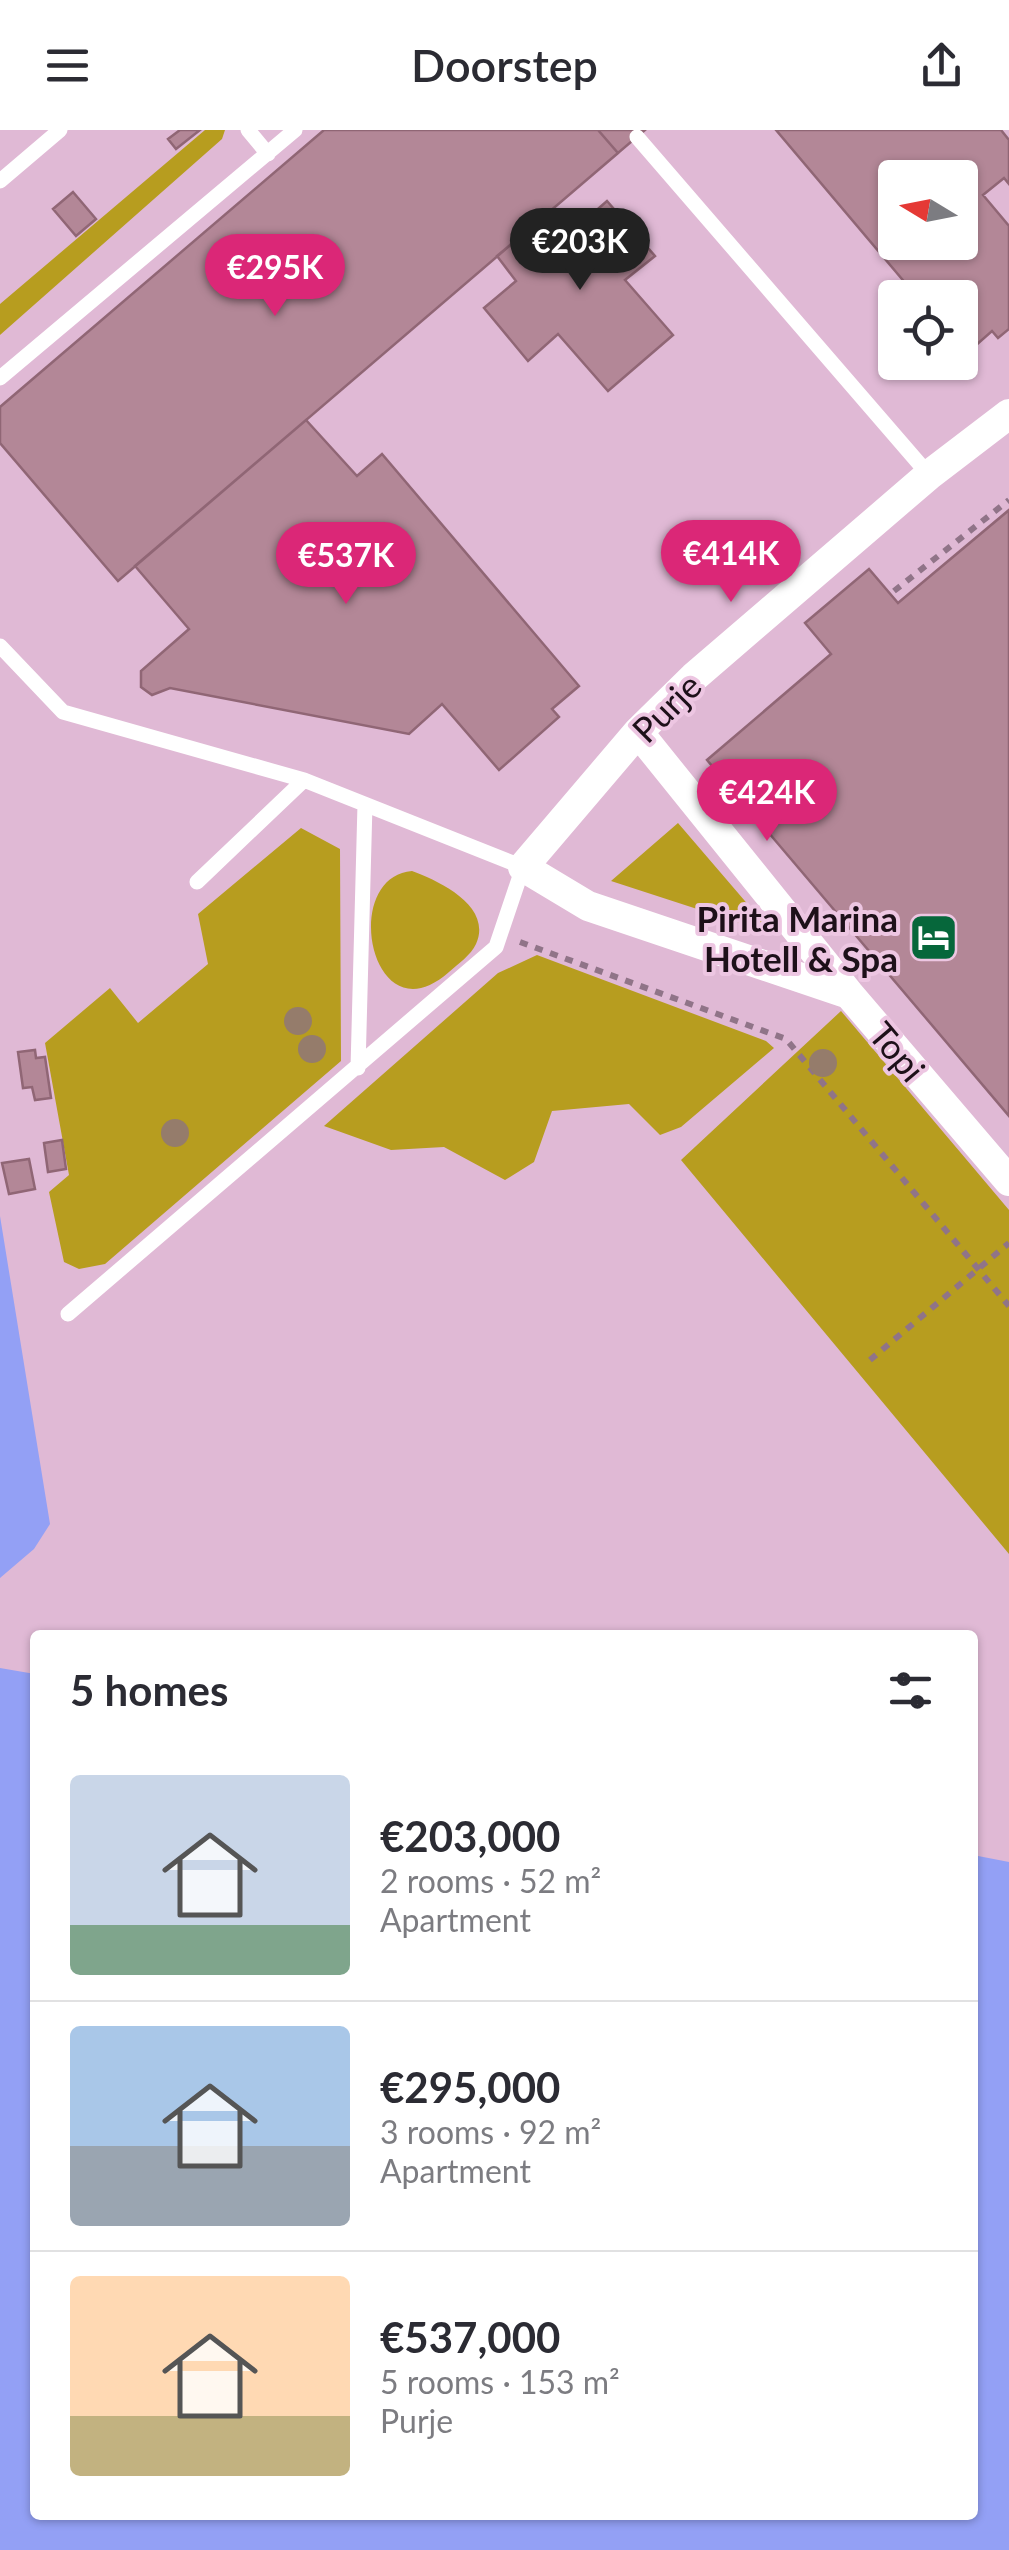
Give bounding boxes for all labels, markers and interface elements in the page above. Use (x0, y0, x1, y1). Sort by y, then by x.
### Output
icon: menu (40, 38, 95, 93)
text: Doorstep (411, 38, 598, 92)
icon: share (914, 38, 969, 93)
north arrow (878, 160, 978, 260)
map controls (878, 160, 978, 380)
pin: €203K (510, 208, 650, 293)
text: €203K (532, 221, 628, 260)
pin: €295K (205, 234, 345, 319)
text: €295K (227, 247, 323, 286)
button: locate (878, 280, 978, 380)
pin: €414K (661, 520, 801, 605)
pin: €537K (276, 522, 416, 607)
text: €414K (683, 533, 779, 572)
text: €537K (298, 535, 394, 574)
street label: Purje (623, 664, 709, 750)
pin: €424K (697, 759, 837, 844)
text: €424K (719, 772, 815, 811)
place label: Pirita Marina Hotell & Spa (696, 897, 898, 979)
hotel icon: Pirita Marina Hotell & Spa (907, 912, 959, 964)
street label: Topi (861, 1013, 935, 1089)
icon: filters (883, 1663, 938, 1718)
text: 5 homes (70, 1665, 228, 1715)
text: €203,000 (380, 1811, 560, 1861)
icon: home (150, 1815, 270, 1935)
text: 2 rooms · 52 m² (380, 1861, 601, 1900)
text: Apartment (380, 1900, 531, 1939)
text: €295,000 (380, 2062, 560, 2112)
icon: home (150, 2066, 270, 2186)
text: 3 rooms · 92 m² (380, 2112, 601, 2151)
text: Apartment (380, 2151, 531, 2190)
text: €537,000 (380, 2312, 560, 2362)
icon: home (150, 2316, 270, 2436)
text: 5 rooms · 153 m² (380, 2362, 620, 2401)
text: Purje (380, 2401, 453, 2440)

